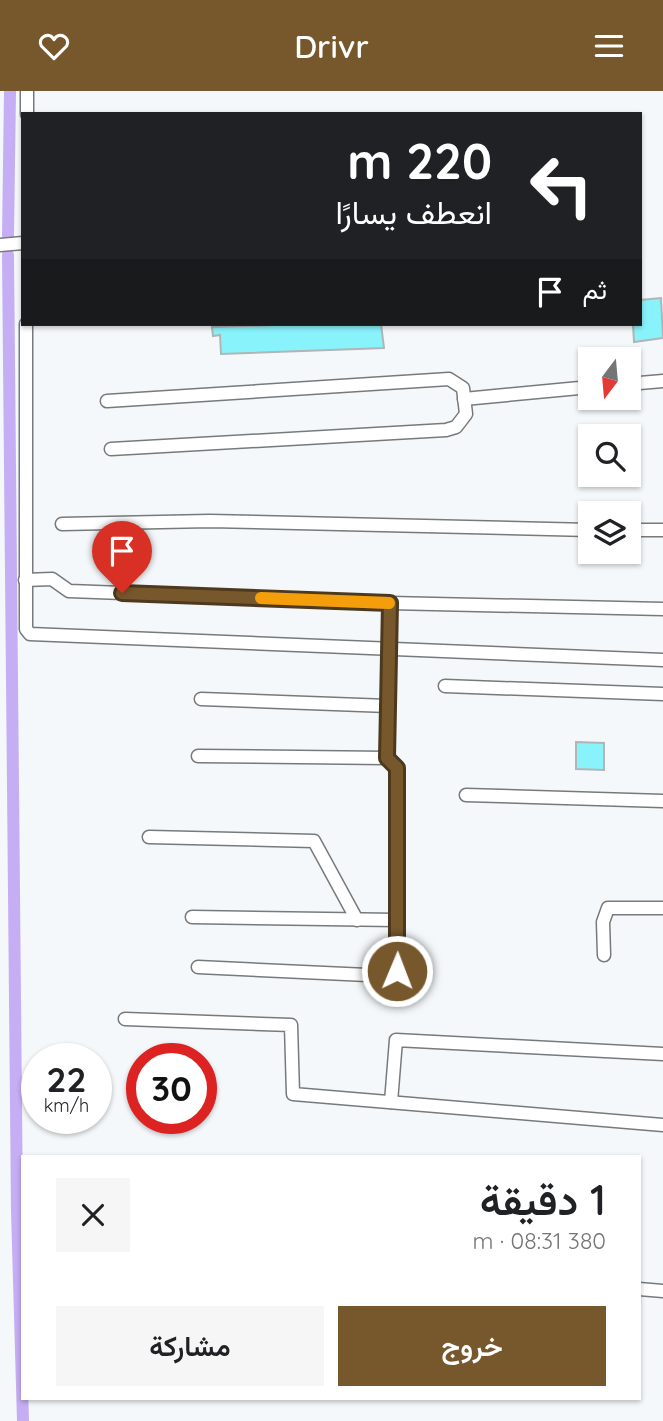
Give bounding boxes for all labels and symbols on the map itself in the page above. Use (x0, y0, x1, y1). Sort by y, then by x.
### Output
north arrow (578, 347, 640, 409)
pin (92, 521, 152, 593)
position arrow (360, 934, 434, 1008)
speed limit sign: 30 (126, 1043, 217, 1134)

